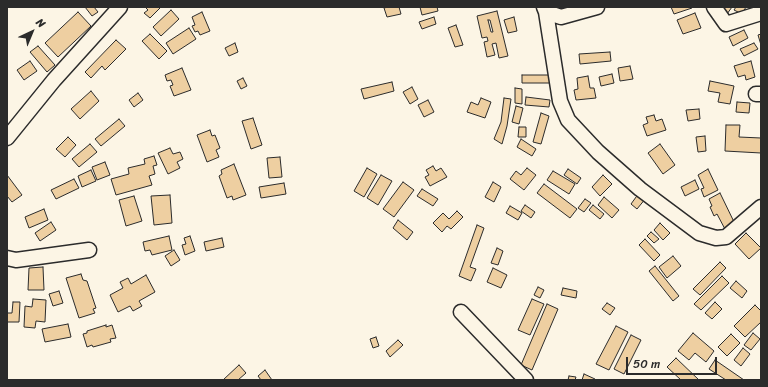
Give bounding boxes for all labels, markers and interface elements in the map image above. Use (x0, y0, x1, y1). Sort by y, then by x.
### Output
north arrow (12, 12, 52, 52)
text: N (31, 14, 50, 32)
scale bar (628, 349, 719, 375)
text: 50 m (633, 353, 660, 375)

